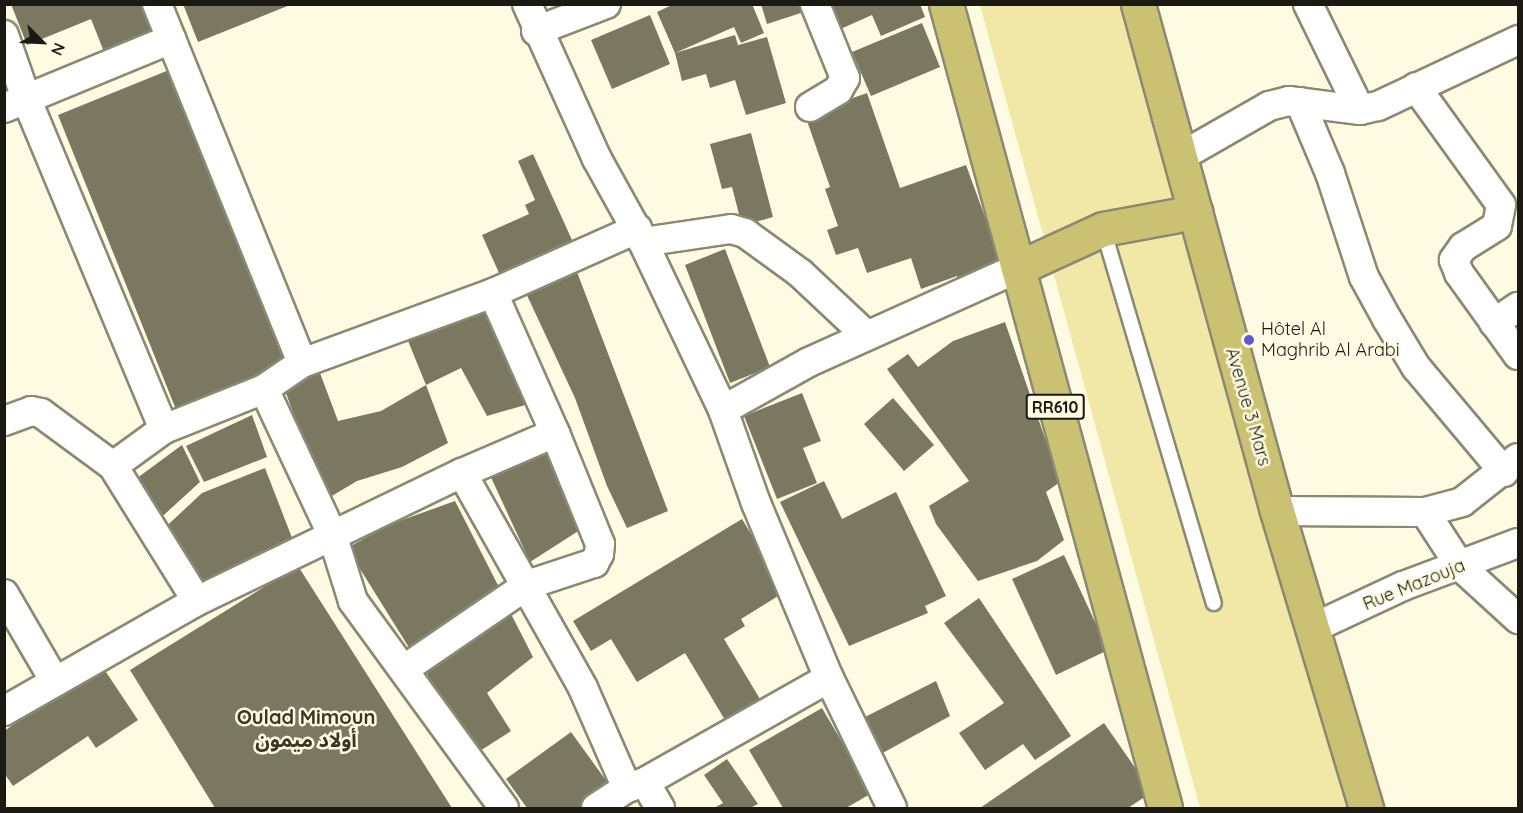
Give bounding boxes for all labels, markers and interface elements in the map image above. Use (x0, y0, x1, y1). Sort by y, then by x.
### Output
north arrow (12, 12, 72, 72)
text: N (47, 40, 70, 59)
place label: Hôtel Al Maghrib Al Arabi (1261, 319, 1400, 362)
marker: Hôtel Al Maghrib Al Arabi (1242, 333, 1256, 347)
street label: Avenue 3 Mars (1221, 345, 1275, 469)
road number: RR610 (1025, 394, 1085, 420)
street label: Rue Mazouja (1360, 555, 1468, 615)
district label: Oulad Mimoun أولاد ميمون (237, 705, 375, 752)

